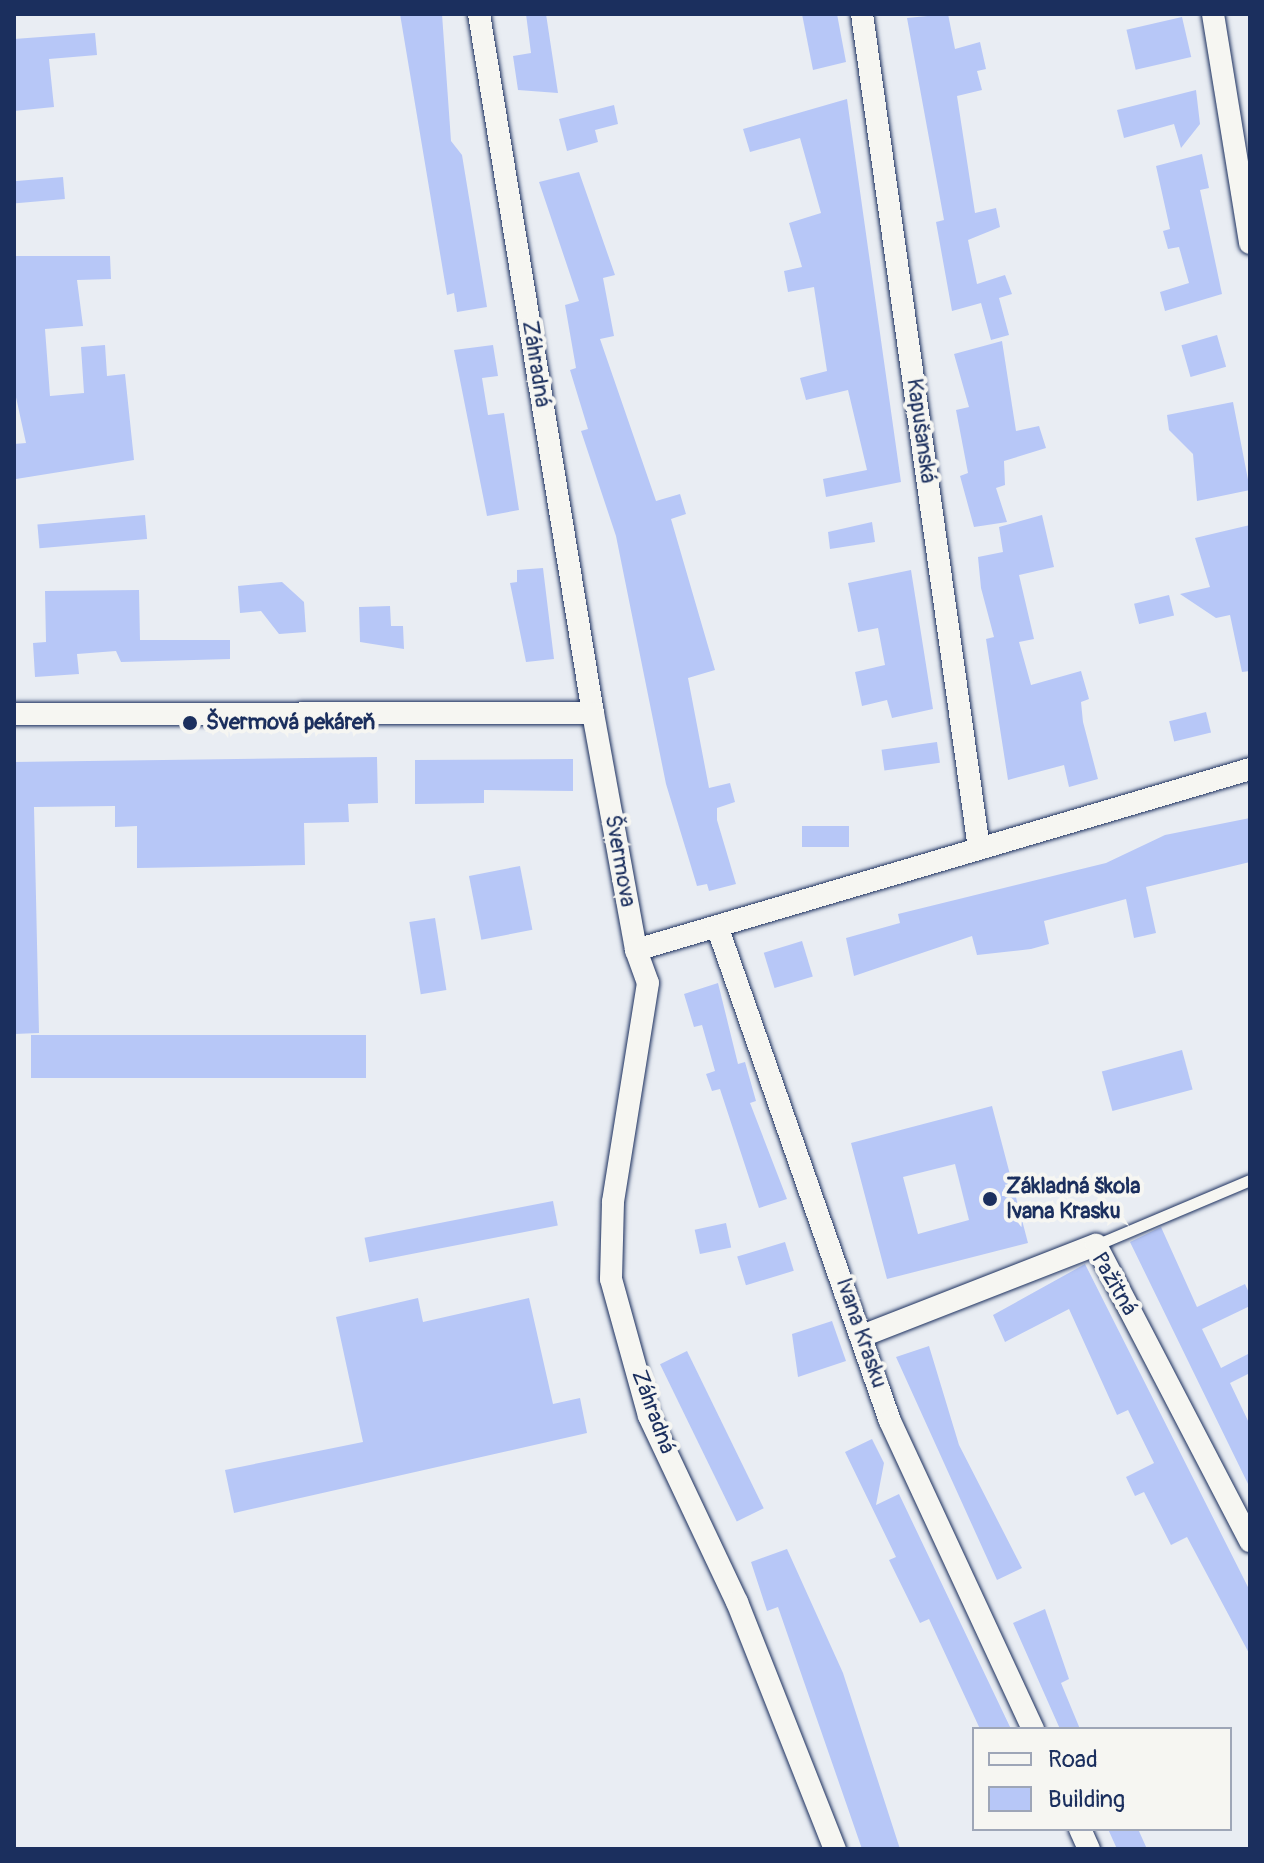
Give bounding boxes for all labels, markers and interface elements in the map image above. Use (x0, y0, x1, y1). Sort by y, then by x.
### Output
street label: Záhradná (516, 319, 556, 409)
street label: Kapušanská (901, 377, 941, 485)
place label: Švermová pekáreň (206, 710, 376, 736)
marker: Švermová pekáreň (181, 714, 199, 732)
street label: Švermova (599, 813, 641, 909)
place label: Základná škola Ivana Krasku (1006, 1173, 1140, 1224)
marker: Základná škola Ivana Krasku (981, 1190, 999, 1208)
street label: Pažitná (1085, 1248, 1143, 1320)
street label: Ivana Krasku (830, 1275, 892, 1391)
street label: Záhradná (626, 1367, 680, 1457)
legend (972, 1727, 1232, 1831)
text: Road (1048, 1745, 1098, 1774)
text: Building (1048, 1785, 1125, 1814)

